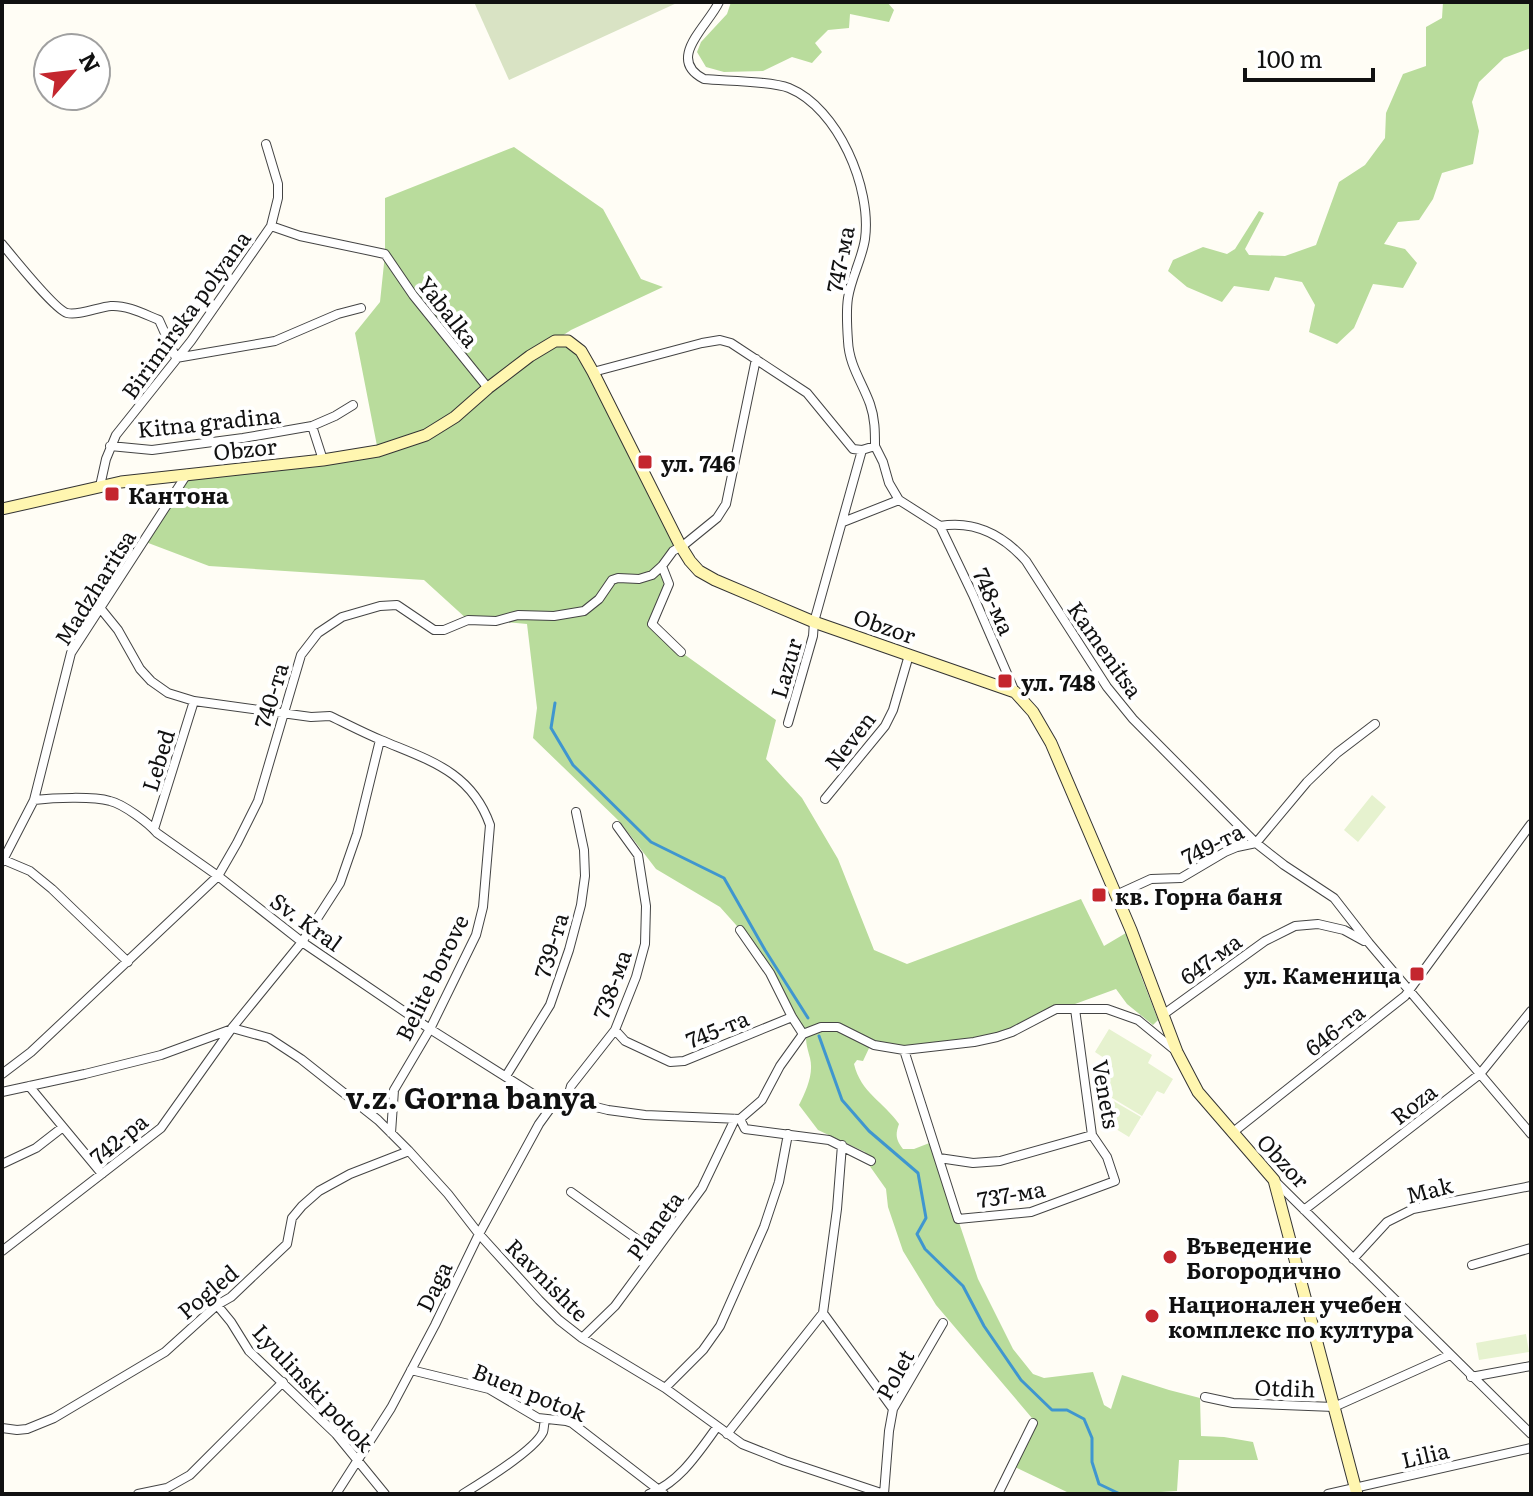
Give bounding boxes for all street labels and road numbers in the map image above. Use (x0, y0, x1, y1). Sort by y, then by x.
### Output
street label: Birimirska polyana (112, 223, 258, 405)
street label: 747-ма (816, 223, 862, 295)
street label: Yabalka (411, 268, 488, 354)
street label: Kitna gradina (136, 397, 283, 445)
street label: Obzor (212, 428, 279, 468)
street label: Madzharitsa (45, 523, 143, 651)
street label: 748-ма (966, 562, 1024, 640)
street label: Kamenitsa (1060, 594, 1152, 704)
street label: Obzor (849, 599, 921, 651)
street label: Lazur (761, 634, 809, 702)
street label: 740-та (244, 658, 296, 732)
street label: Neven (815, 704, 883, 776)
street label: Lebed (132, 725, 182, 795)
street label: 749-та (1175, 814, 1249, 872)
street label: Sv. Kral (264, 884, 350, 958)
street label: Belite borove (386, 908, 476, 1046)
street label: 739-та (524, 908, 576, 982)
street label: 647-ма (1172, 924, 1248, 992)
street label: 738-ма (583, 945, 639, 1023)
street label: 646-та (1297, 995, 1371, 1063)
street label: 745-та (681, 1000, 754, 1056)
street label: Venets (1085, 1057, 1129, 1131)
street label: Roza (1383, 1074, 1443, 1132)
street label: 742-ра (82, 1104, 154, 1172)
street label: Obzor (1250, 1125, 1318, 1195)
street label: Mak (1402, 1167, 1456, 1211)
street label: 737-ма (974, 1171, 1048, 1215)
street label: Planeta (618, 1184, 690, 1266)
street label: Ravnishte (499, 1230, 597, 1328)
street label: Daga (407, 1255, 459, 1317)
street label: Pogled (169, 1256, 245, 1326)
street label: Lyulinski potok (246, 1316, 382, 1459)
street label: Polet (867, 1343, 921, 1405)
street label: Buen potok (468, 1353, 592, 1429)
street label: Otdih (1254, 1369, 1316, 1405)
street label: Lilia (1398, 1433, 1452, 1475)

